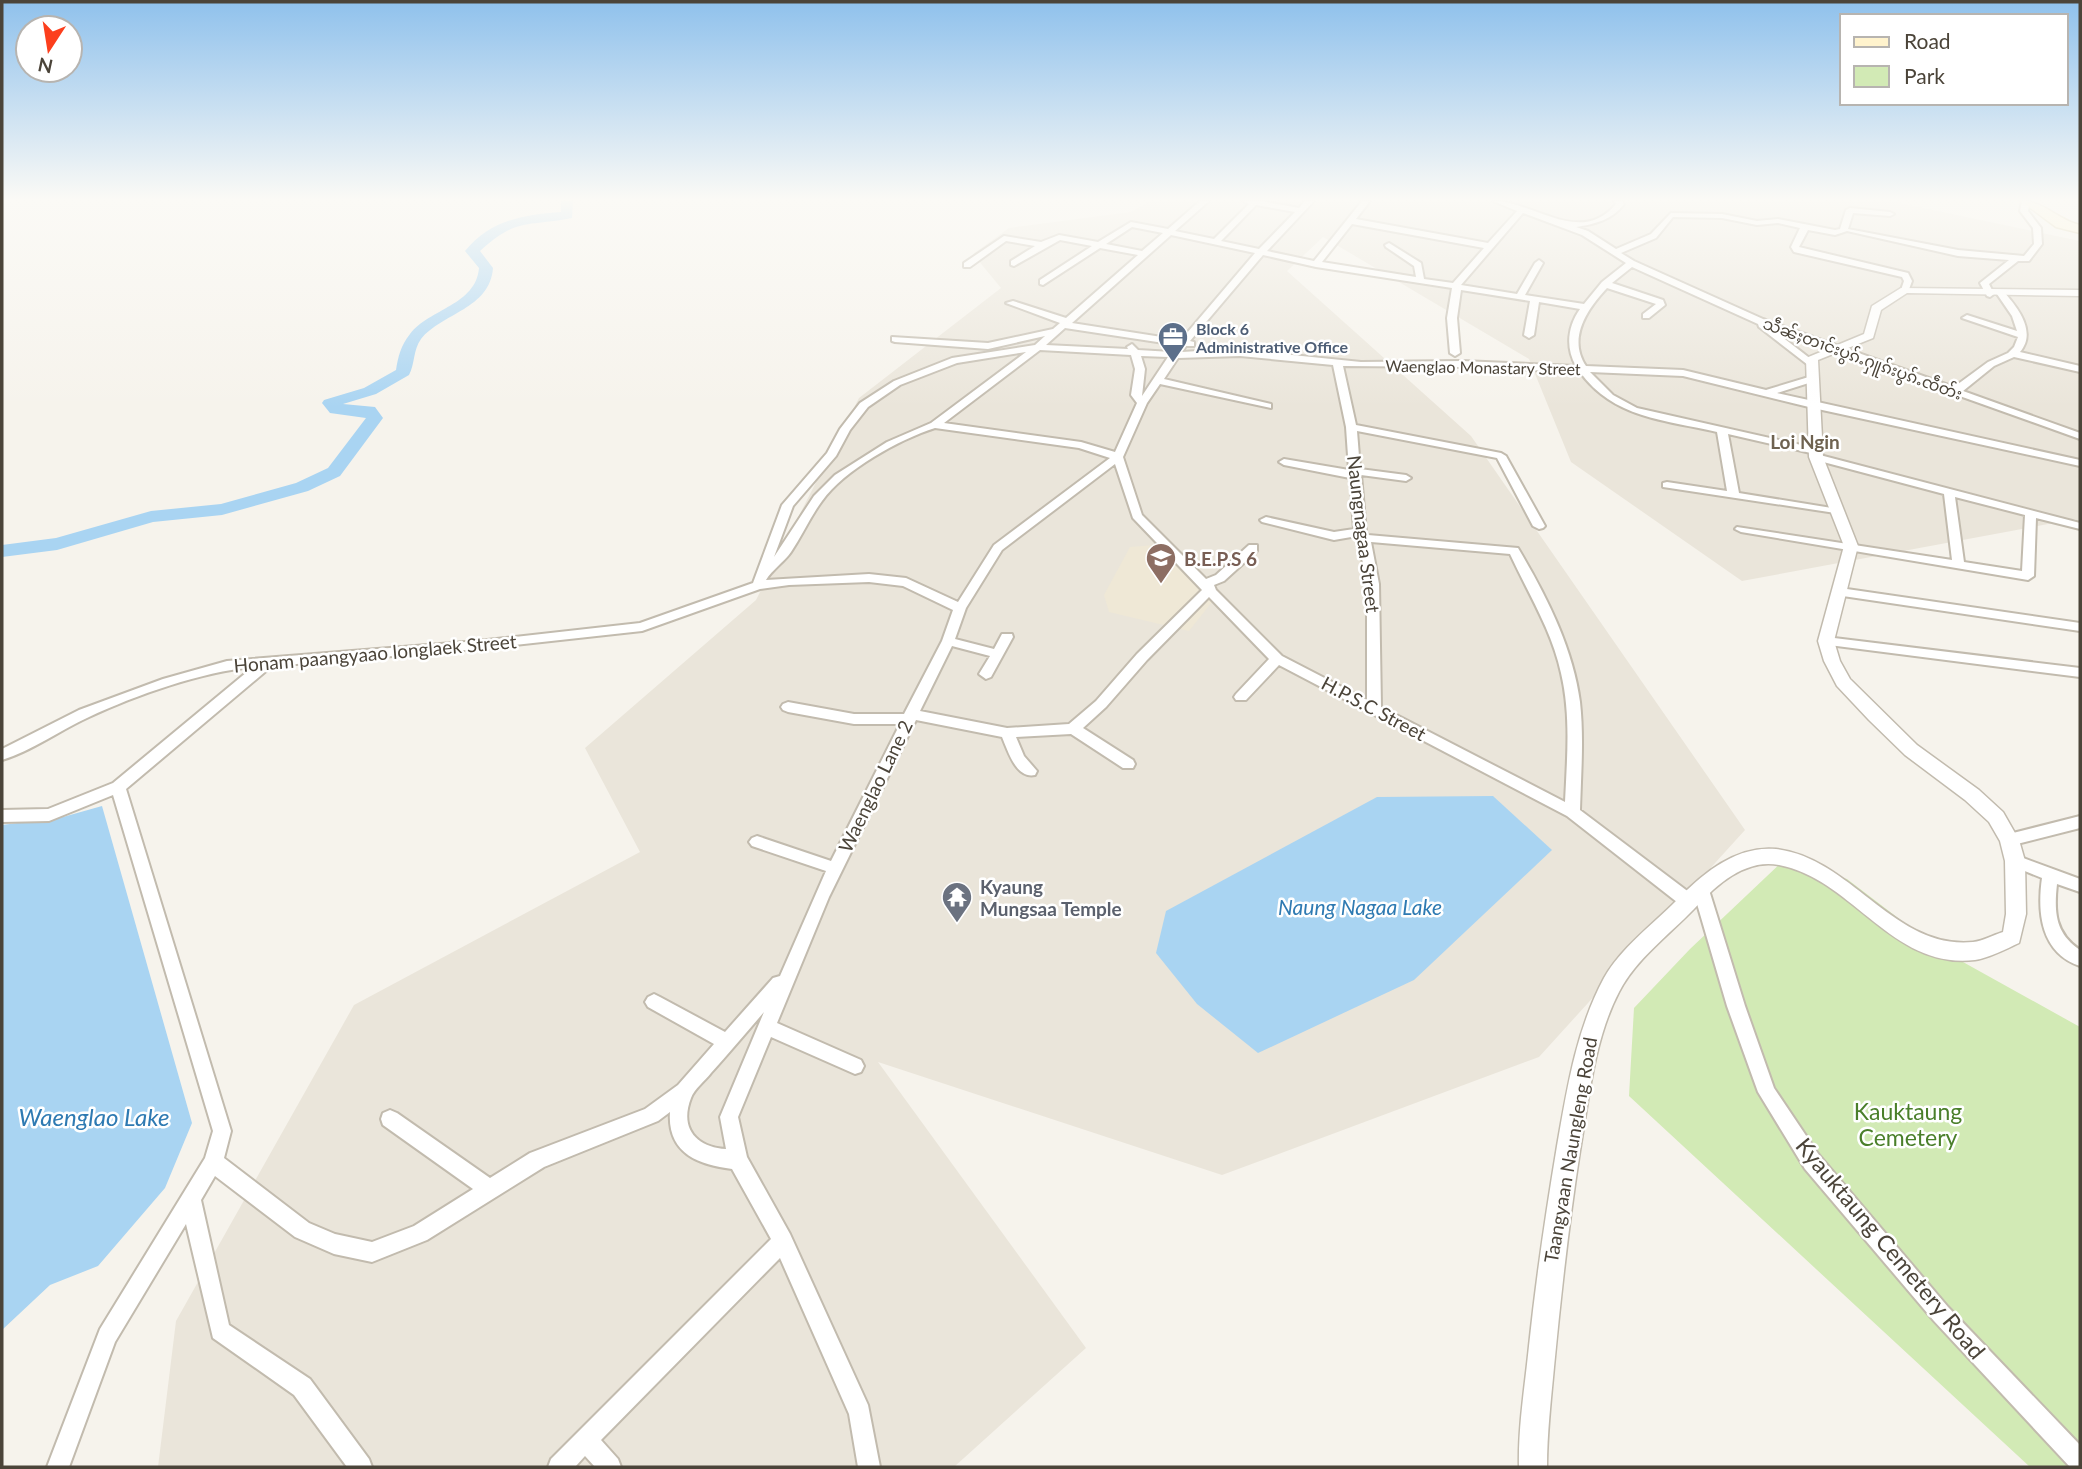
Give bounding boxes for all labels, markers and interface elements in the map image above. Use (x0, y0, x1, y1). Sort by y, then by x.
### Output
north arrow (14, 14, 84, 84)
legend (1840, 14, 2068, 105)
text: Road (1904, 28, 1951, 53)
text: N (36, 53, 55, 79)
text: Park (1904, 63, 1945, 88)
street label: သဵၼ်ႈတၢင်းပွၵ်ႉႁူၵ်းပွၵ်ႉၸဵတ်း (1759, 312, 1966, 408)
place label: Block 6 Administrative Office (1195, 319, 1349, 356)
office icon: Block 6 Administrative Office (1156, 320, 1190, 364)
street label: Waenglao Monastary Street (1385, 356, 1581, 378)
district label: Loi Ngin (1770, 430, 1840, 453)
street label: Naungnagaa Street (1343, 454, 1385, 614)
school or university icon: B.E.P.S 6 (1144, 541, 1178, 585)
place label: B.E.P.S 6 (1184, 547, 1257, 570)
street label: Honam paangyaao longlaek Street (233, 629, 518, 677)
street label: H.P.S.C Street (1318, 671, 1430, 745)
street label: Waenglao Lane 2 (833, 716, 917, 856)
place label: Kyaung Mungsaa Temple (980, 875, 1122, 920)
temple icon: Kyaung Mungsaa Temple (940, 880, 974, 924)
water label: Naung Nagaa Lake (1278, 894, 1442, 919)
street label: Taangyaan Naungleng Road (1539, 1035, 1601, 1265)
park label: Kauktaung Cemetery (1854, 1097, 1962, 1151)
water label: Waenglao Lake (19, 1102, 169, 1131)
street label: Kyauktaung Cemetery Road (1790, 1132, 1992, 1364)

